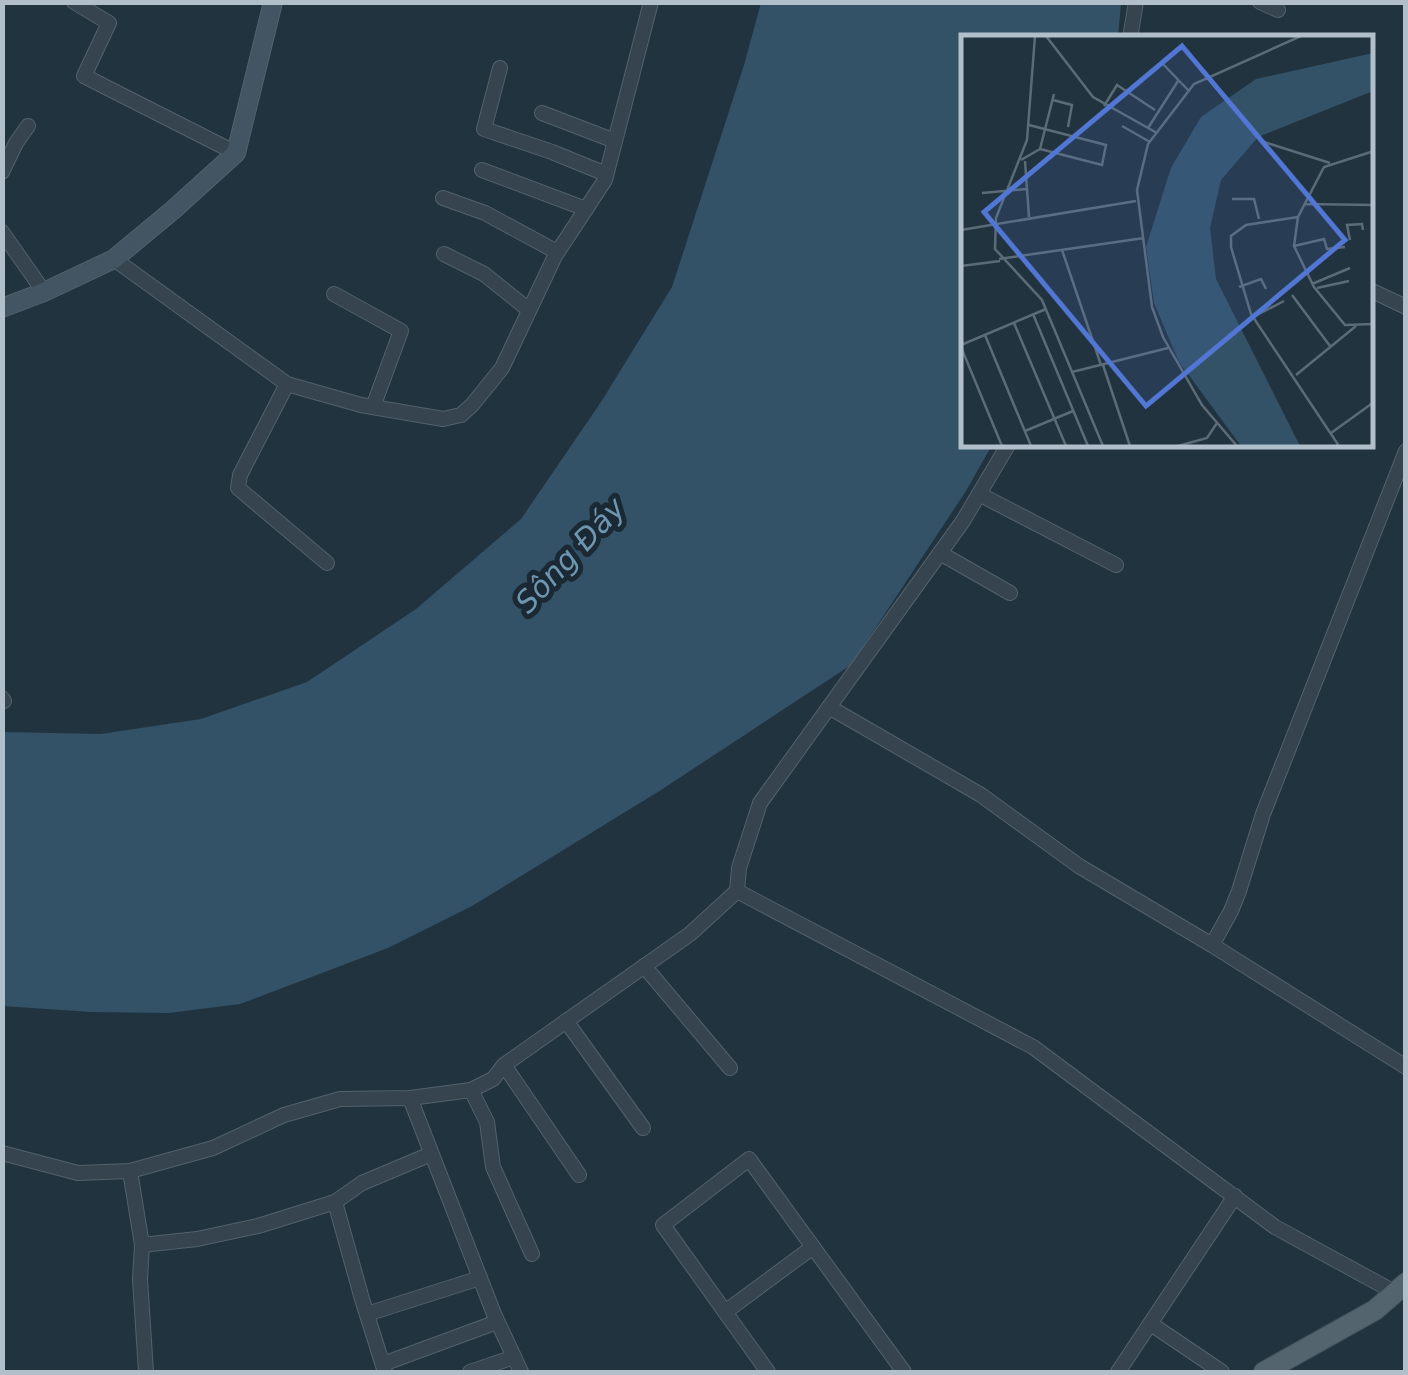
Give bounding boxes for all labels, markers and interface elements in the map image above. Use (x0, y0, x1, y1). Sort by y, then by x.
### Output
inset map (961, 35, 1373, 448)
water label: Sông Đáy (508, 489, 633, 620)

